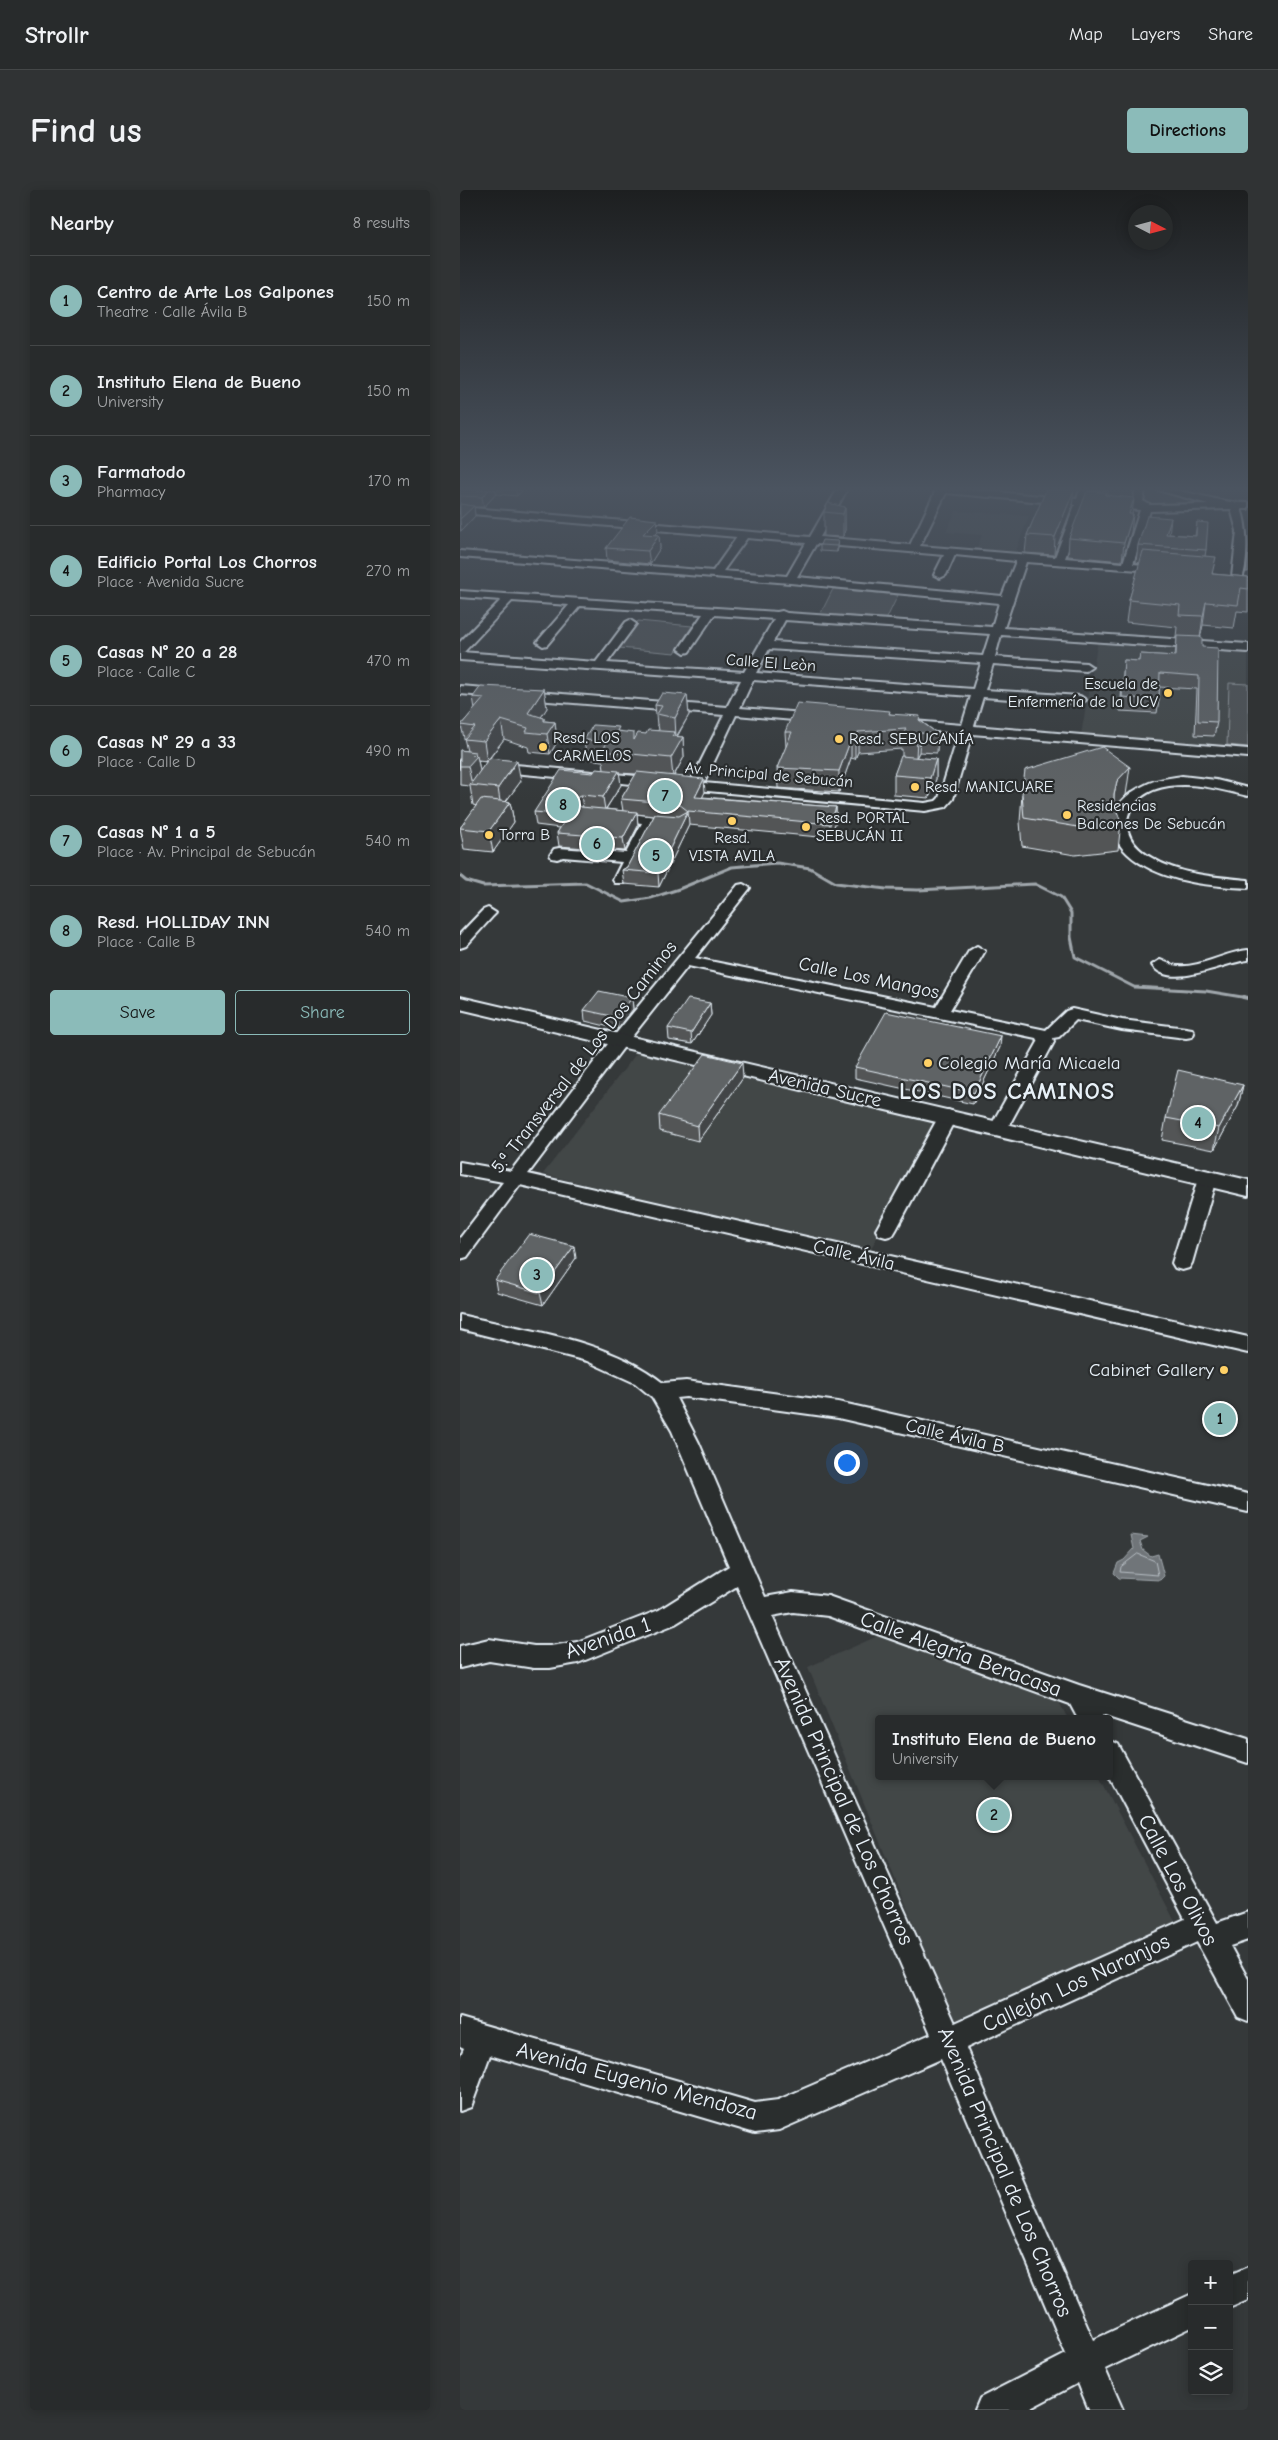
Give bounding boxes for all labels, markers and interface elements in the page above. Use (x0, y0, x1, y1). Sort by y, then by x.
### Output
text: Strollr (25, 21, 89, 49)
text: Map (1069, 24, 1103, 45)
text: Layers (1131, 24, 1180, 45)
text: Share (1208, 24, 1253, 45)
button: Directions (1127, 108, 1248, 153)
text: Find us (30, 110, 142, 151)
north arrow (1128, 205, 1173, 250)
text: Nearby (50, 211, 114, 235)
text: 8 results (353, 214, 410, 232)
text: Centro de Arte Los Galpones (97, 281, 334, 303)
text: 1 (63, 292, 69, 310)
text: 150 m (367, 292, 410, 310)
text: Theatre · Calle Ávila B (97, 303, 247, 321)
text: Instituto Elena de Bueno (97, 371, 301, 393)
text: 2 (62, 382, 70, 400)
text: 150 m (367, 382, 410, 400)
text: University (97, 393, 163, 411)
text: Farmatodo (97, 461, 185, 483)
text: 3 (62, 472, 70, 490)
text: 170 m (368, 472, 410, 490)
text: Pharmacy (97, 483, 166, 501)
text: Edificio Portal Los Chorros (97, 551, 317, 573)
text: 4 (62, 562, 70, 580)
text: 270 m (366, 562, 410, 580)
text: Place · Avenida Sucre (97, 573, 244, 591)
text: Casas N° 20 a 28 (97, 641, 238, 663)
street label: Calle El Leòn (725, 651, 817, 675)
text: 5 (62, 652, 70, 670)
text: 470 m (366, 652, 410, 670)
text: Place · Calle C (97, 663, 195, 681)
place label: Escuela de Enfermería de la UCV (1008, 675, 1158, 711)
marker: Escuela de Enfermería de la UCV (1162, 687, 1174, 699)
place label: Resd. LOS CARMELOS (553, 729, 632, 765)
place label: Resd. SEBUCANÍA (849, 729, 974, 748)
text: Casas N° 29 a 33 (97, 731, 236, 753)
marker: Resd. SEBUCANÍA (833, 733, 845, 745)
marker: Resd. LOS CARMELOS (537, 741, 549, 753)
text: 6 (62, 742, 70, 760)
text: 490 m (365, 742, 410, 760)
text: Place · Calle D (97, 753, 195, 771)
street label: Av. Principal de Sebucán (684, 759, 854, 791)
pin: 7 (649, 777, 681, 815)
place label: Resd. MANICUARE (925, 778, 1054, 796)
marker: Resd. MANICUARE (909, 781, 921, 793)
pin: 8 (547, 786, 579, 824)
place label: Residencias Balcones De Sebucán (1077, 797, 1226, 833)
place label: Resd. PORTAL SEBUCÁN II (816, 809, 909, 845)
marker: Residencias Balcones De Sebucán (1061, 809, 1073, 821)
marker: Resd. VISTA AVILA (726, 815, 738, 827)
text: Casas N° 1 a 5 (97, 821, 216, 843)
marker: Resd. PORTAL SEBUCÁN II (800, 821, 812, 833)
pin: 6 (581, 825, 613, 863)
place label: Torra B (499, 826, 550, 844)
marker: Torra B (483, 829, 495, 841)
place label: Resd. VISTA AVILA (689, 829, 775, 865)
text: 7 (62, 832, 70, 850)
text: 540 m (365, 832, 410, 850)
pin: 5 (640, 837, 672, 875)
text: Place · Av. Principal de Sebucán (97, 843, 316, 861)
text: Resd. HOLLIDAY INN (97, 911, 270, 933)
text: 8 (62, 922, 70, 940)
text: 540 m (365, 922, 410, 940)
text: Place · Calle B (97, 933, 195, 951)
street label: 5.ª Transversal de Los Dos Caminos (486, 936, 682, 1177)
street label: Calle Los Mangos (797, 952, 941, 1004)
button: Save (50, 990, 225, 1035)
button: Share (235, 990, 410, 1035)
place label: Colegio María Micaela (938, 1052, 1121, 1074)
marker: Colegio María Micaela (922, 1057, 934, 1069)
street label: Avenida Sucre (766, 1064, 884, 1112)
district label: LOS DOS CAMINOS (899, 1077, 1115, 1105)
pin: 4 (1182, 1104, 1214, 1142)
street label: Calle Ávila (811, 1235, 897, 1275)
pin: 3 (521, 1256, 553, 1294)
place label: Cabinet Gallery (1089, 1359, 1214, 1381)
marker: Cabinet Gallery (1218, 1364, 1230, 1376)
pin: 1 (1204, 1400, 1236, 1438)
street label: Calle Ávila B (903, 1414, 1007, 1458)
your location (834, 1450, 860, 1476)
street label: Calle Alegría Beracasa (857, 1605, 1065, 1703)
street label: Avenida 1 (562, 1611, 654, 1665)
street label: Avenida Principal de Los Chorros (769, 1653, 919, 1949)
popup (875, 1715, 1113, 1780)
text: Instituto Elena de Bueno (892, 1728, 1096, 1750)
text: University (892, 1750, 958, 1768)
pin: 2 (978, 1796, 1010, 1834)
street label: Calle Los Olivos (1133, 1810, 1223, 1950)
street label: Callejón Los Naranjos (978, 1928, 1174, 2038)
street label: Avenida Principal de Los Chorros (932, 2023, 1078, 2321)
street label: Avenida Eugenio Mendoza (514, 2036, 760, 2126)
map controls (1188, 2260, 1233, 2395)
button: + (1188, 2260, 1233, 2305)
button: − (1188, 2305, 1233, 2350)
button: layers (1188, 2350, 1233, 2395)

